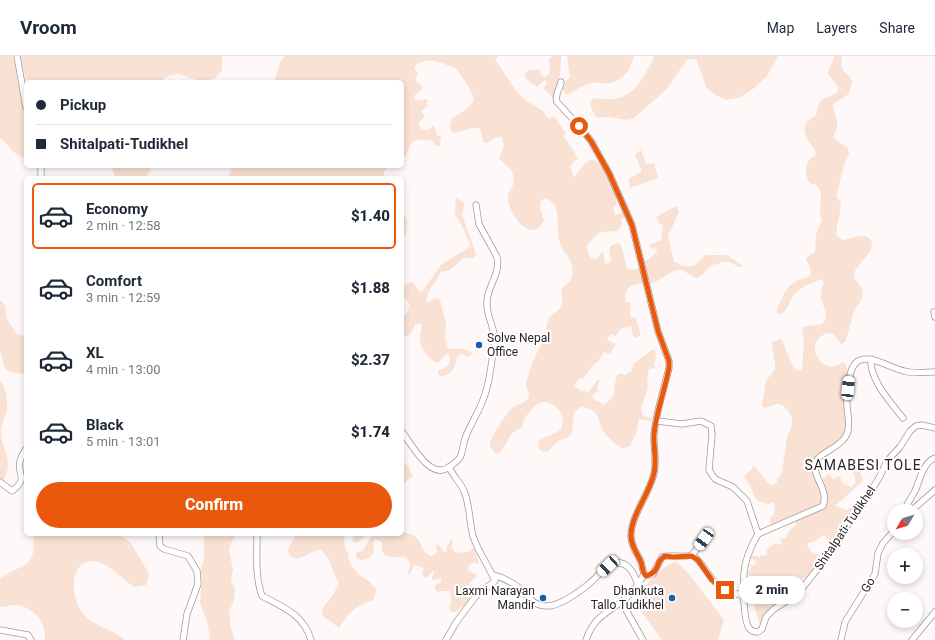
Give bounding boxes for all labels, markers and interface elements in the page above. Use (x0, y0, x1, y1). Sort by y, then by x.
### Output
text: Vroom (20, 16, 77, 39)
text: Map (767, 20, 794, 36)
text: Layers (816, 20, 857, 36)
text: Share (879, 20, 915, 36)
text: Pickup (60, 96, 106, 114)
route start (570, 117, 588, 135)
text: Shitalpati-Tudikhel (60, 135, 188, 153)
icon: car (38, 198, 74, 234)
text: Economy (86, 200, 148, 218)
text: $1.40 (351, 207, 390, 225)
text: 2 min · 12:58 (86, 218, 161, 233)
icon: car (38, 270, 74, 306)
text: Comfort (86, 272, 142, 290)
text: $1.88 (351, 279, 390, 297)
text: 3 min · 12:59 (86, 290, 161, 305)
place label: Solve Nepal Office (487, 331, 550, 359)
marker: Solve Nepal Office (474, 340, 484, 350)
icon: car (38, 342, 74, 378)
text: XL (86, 344, 104, 362)
text: $2.37 (351, 351, 390, 369)
text: 4 min · 13:00 (86, 362, 161, 377)
car (841, 375, 855, 401)
icon: car (38, 414, 74, 450)
text: Black (86, 416, 123, 434)
text: $1.74 (351, 423, 390, 441)
text: 5 min · 13:01 (86, 434, 161, 449)
district label: SAMABESI TOLE (804, 457, 922, 473)
button: Confirm (36, 482, 392, 528)
street label: Shitalpati-Tudikhel (812, 483, 878, 573)
north arrow (887, 504, 923, 540)
map controls (887, 504, 923, 628)
car (692, 526, 716, 552)
button: + (887, 548, 923, 584)
car (595, 553, 621, 579)
street label: Go (858, 575, 878, 595)
callout: 2 min (739, 576, 805, 604)
route end (716, 581, 734, 599)
text: 2 min (756, 582, 788, 597)
place label: Laxmi Narayan Mandir (456, 584, 535, 612)
place label: Dhankuta Tallo Tudikhel (591, 584, 664, 612)
button: − (887, 592, 923, 628)
marker: Laxmi Narayan Mandir (538, 593, 548, 603)
marker: Dhankuta Tallo Tudikhel (667, 593, 677, 603)

